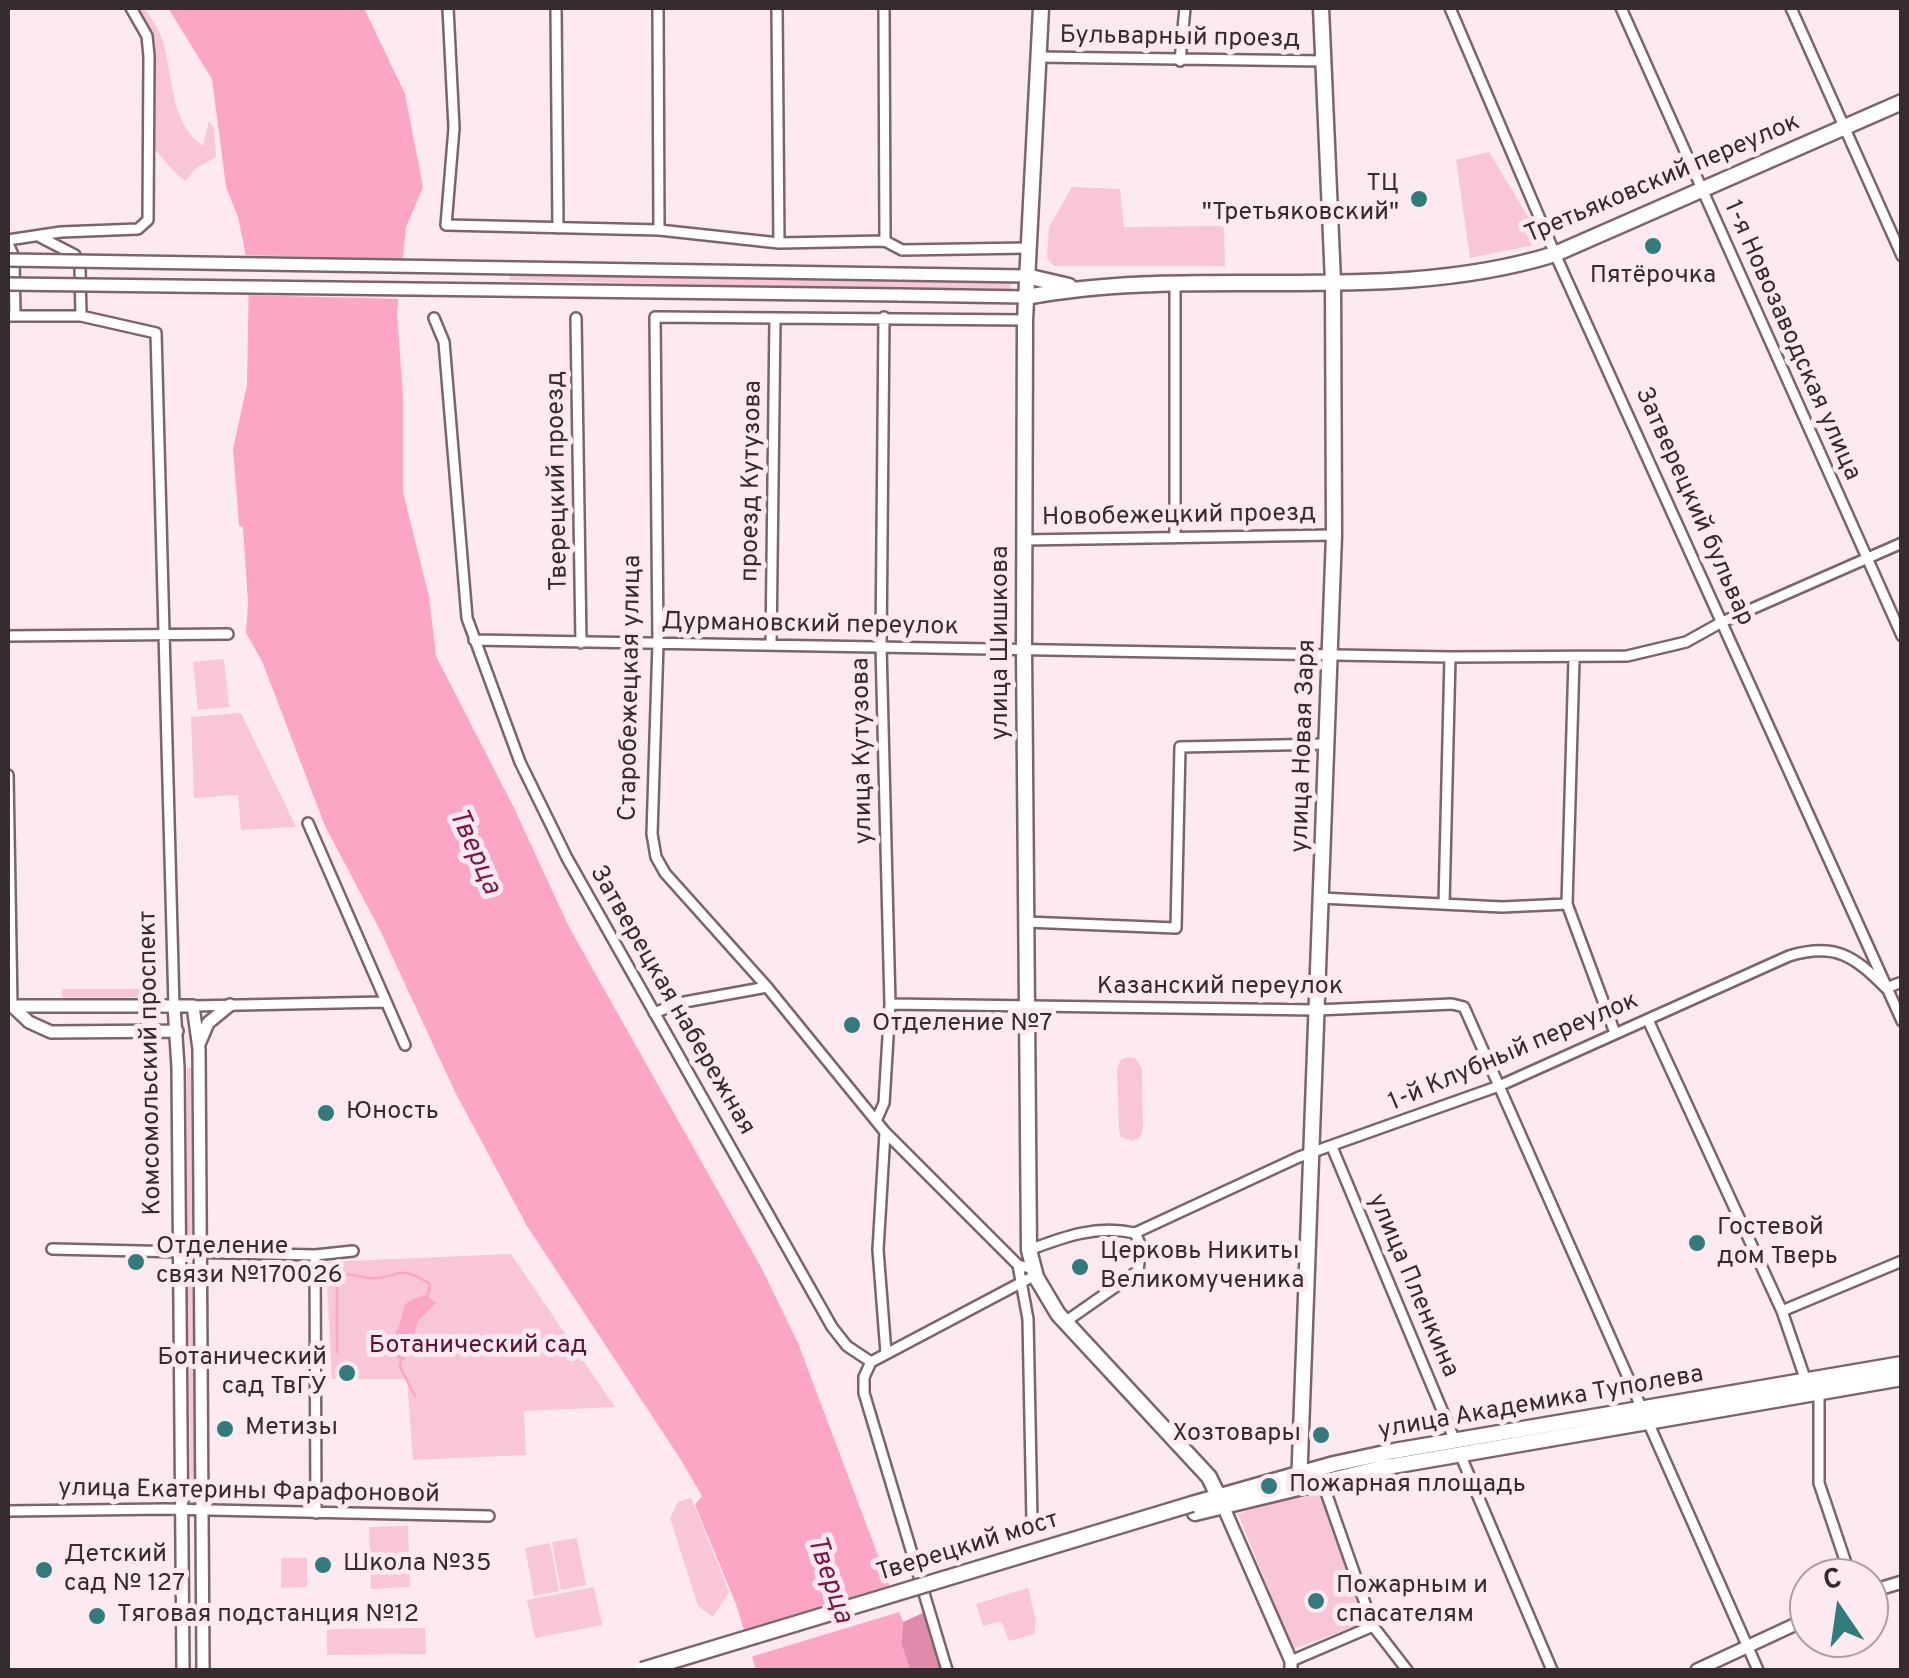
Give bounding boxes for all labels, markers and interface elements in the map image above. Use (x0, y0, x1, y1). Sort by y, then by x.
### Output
street label: Бульварный проезд (1059, 22, 1301, 56)
street label: Третьяковский переулок (1521, 108, 1805, 252)
place label: ТЦ "Третьяковский" (1202, 170, 1399, 229)
marker: ТЦ "Третьяковский" (1408, 188, 1430, 210)
street label: 1-я Новозаводская улица (1716, 196, 1866, 486)
marker: Пятёрочка (1642, 235, 1664, 257)
place label: Пятёрочка (1590, 262, 1716, 292)
street label: Тверецкий проезд (542, 371, 576, 591)
street label: проезд Кутузова (736, 380, 770, 582)
street label: Затверецкий бульвар (1627, 383, 1759, 631)
street label: Новобежецкий проезд (1042, 500, 1316, 534)
street label: улица Шишкова (987, 546, 1017, 740)
street label: Старобежецкая улица (615, 555, 649, 821)
street label: Дурмановский переулок (661, 608, 959, 644)
street label: улица Новая Заря (1286, 639, 1324, 853)
street label: улица Кутузова (847, 657, 881, 845)
water label: Тверца (439, 804, 507, 900)
street label: Затверецкая набережная (581, 861, 761, 1141)
street label: Комсомольский проспект (134, 910, 170, 1216)
street label: Казанский переулок (1097, 973, 1343, 1003)
street label: 1-й Клубный переулок (1385, 987, 1643, 1119)
place label: Отделение №7 (872, 1010, 1052, 1040)
marker: Отделение №7 (841, 1014, 863, 1036)
place label: Юность (346, 1098, 439, 1128)
marker: Юность (315, 1102, 337, 1124)
street label: улица Пленкина (1360, 1190, 1464, 1382)
place label: Гостевой дом Тверь (1717, 1214, 1838, 1273)
marker: Гостевой дом Тверь (1686, 1232, 1708, 1254)
place label: Отделение связи №170026 (156, 1233, 343, 1292)
place label: Церковь Никиты Великомученика (1100, 1238, 1304, 1297)
marker: Отделение связи №170026 (125, 1251, 147, 1273)
marker: Церковь Никиты Великомученика (1069, 1256, 1091, 1278)
park label: Ботанический сад (369, 1332, 587, 1362)
place label: Ботанический сад ТвГУ (157, 1344, 327, 1403)
street label: улица Академика Туполева (1376, 1361, 1706, 1447)
marker: Ботанический сад ТвГУ (336, 1362, 358, 1384)
place label: Метизы (245, 1414, 338, 1444)
marker: Метизы (214, 1418, 236, 1440)
place label: Хозтовары (1173, 1420, 1301, 1450)
marker: Хозтовары (1310, 1424, 1332, 1446)
place label: Пожарная площадь (1289, 1471, 1526, 1501)
street label: улица Екатерины Фарафоновой (58, 1475, 440, 1511)
marker: Пожарная площадь (1258, 1475, 1280, 1497)
street label: Тверецкий мост (873, 1506, 1063, 1590)
water label: Тверца (797, 1532, 859, 1628)
place label: Детский сад № 127 (64, 1541, 185, 1600)
place label: Школа №35 (343, 1550, 491, 1580)
marker: Школа №35 (312, 1554, 334, 1576)
north arrow (1789, 1558, 1889, 1658)
marker: Детский сад № 127 (33, 1559, 55, 1581)
text: С (1820, 1561, 1845, 1600)
place label: Пожарным и спасателям (1336, 1572, 1488, 1631)
marker: Пожарным и спасателям (1305, 1590, 1327, 1612)
place label: Тяговая подстанция №12 (117, 1601, 419, 1631)
marker: Тяговая подстанция №12 (86, 1605, 108, 1627)

